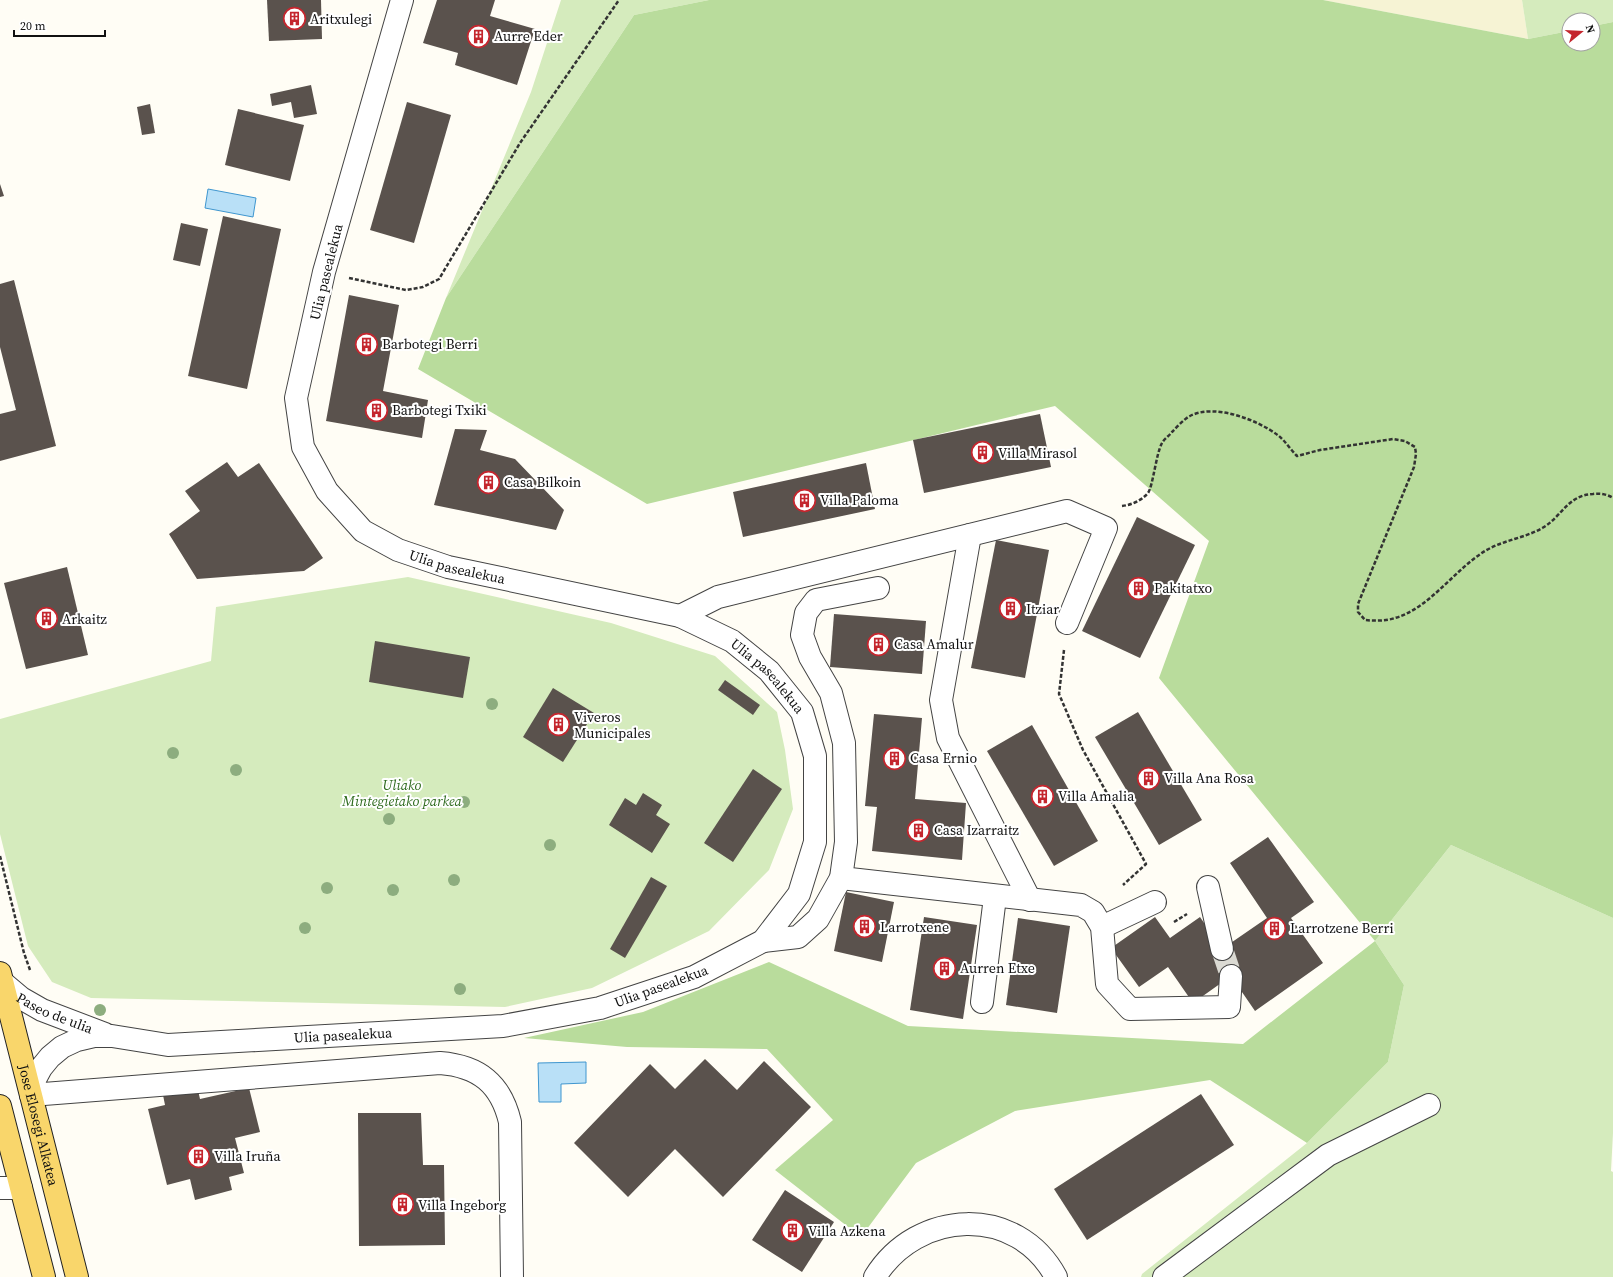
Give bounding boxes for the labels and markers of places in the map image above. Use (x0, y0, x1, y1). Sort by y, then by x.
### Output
building icon: Aritxulegi (282, 6, 308, 32)
place label: Aritxulegi (310, 9, 372, 29)
building icon: Aurre Eder (466, 23, 492, 49)
place label: Aurre Eder (494, 26, 563, 46)
building icon: Barbotegi Berri (353, 331, 379, 357)
place label: Barbotegi Berri (382, 334, 478, 354)
building icon: Barbotegi Txiki (364, 397, 390, 423)
place label: Barbotegi Txiki (392, 400, 487, 420)
building icon: Villa Mirasol (969, 440, 995, 466)
place label: Villa Mirasol (998, 443, 1077, 463)
building icon: Casa Bilkoin (476, 469, 502, 495)
place label: Casa Bilkoin (504, 472, 582, 492)
building icon: Villa Paloma (791, 487, 817, 513)
place label: Villa Paloma (820, 490, 900, 510)
building icon: Pakitatxo (1125, 575, 1151, 601)
place label: Pakitatxo (1154, 578, 1213, 598)
building icon: Itziar (997, 596, 1023, 622)
place label: Itziar (1026, 599, 1059, 619)
building icon: Arkaitz (33, 606, 59, 632)
place label: Arkaitz (62, 609, 108, 629)
building icon: Casa Amalur (865, 631, 891, 657)
place label: Casa Amalur (894, 634, 974, 654)
place label: Viveros Municipales (574, 707, 651, 743)
building icon: Viveros Municipales (545, 712, 571, 738)
building icon: Casa Ernio (881, 745, 907, 771)
place label: Casa Ernio (910, 748, 977, 768)
building icon: Villa Ana Rosa (1135, 765, 1161, 791)
place label: Villa Ana Rosa (1164, 768, 1255, 788)
building icon: Villa Amalia (1030, 783, 1056, 809)
place label: Villa Amalia (1058, 786, 1135, 806)
building icon: Casa Izarraitz (906, 817, 932, 843)
place label: Casa Izarraitz (934, 820, 1020, 840)
building icon: Larrotxene (851, 914, 877, 940)
building icon: Larrotzene Berri (1262, 915, 1288, 941)
place label: Larrotxene (880, 917, 949, 937)
place label: Larrotzene Berri (1290, 918, 1394, 938)
building icon: Aurren Etxe (931, 955, 957, 981)
place label: Aurren Etxe (960, 958, 1035, 978)
building icon: Villa Iruña (186, 1143, 212, 1169)
place label: Villa Iruña (214, 1146, 282, 1166)
building icon: Villa Ingeborg (389, 1192, 415, 1218)
place label: Villa Ingeborg (418, 1195, 506, 1215)
building icon: Villa Azkena (780, 1218, 806, 1244)
place label: Villa Azkena (808, 1221, 886, 1241)

